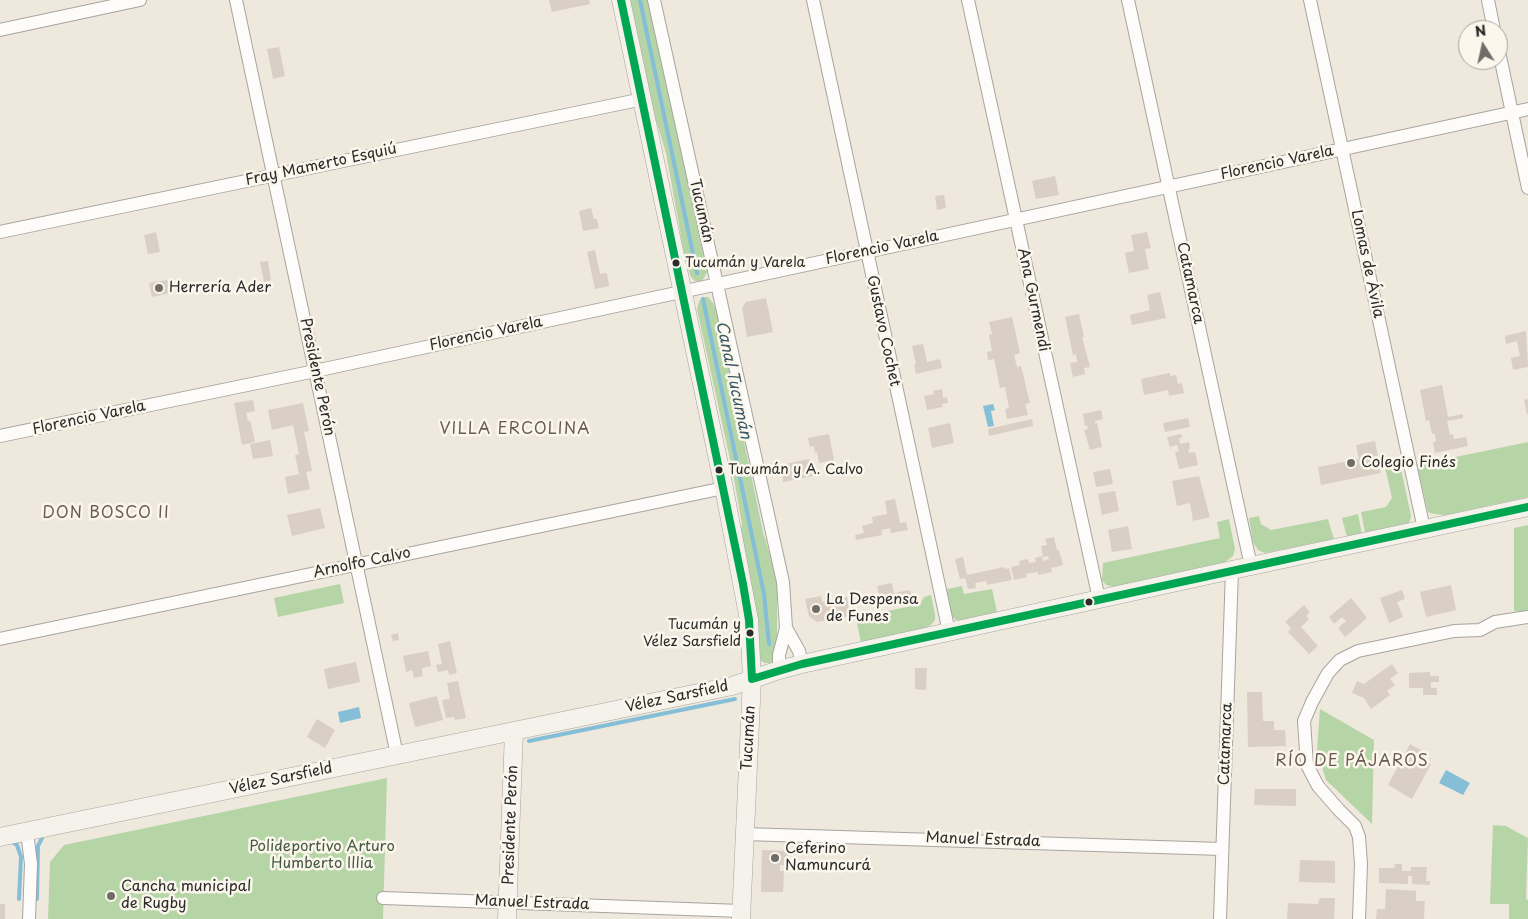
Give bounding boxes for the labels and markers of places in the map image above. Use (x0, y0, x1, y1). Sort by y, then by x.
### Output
place label: Tucumán y Varela (685, 255, 805, 271)
marker: Tucumán y Varela (671, 258, 681, 268)
place label: Herrería Ader (169, 279, 271, 297)
marker: Herrería Ader (153, 282, 165, 294)
place label: Colegio Finés (1361, 454, 1456, 472)
marker: Colegio Finés (1345, 457, 1357, 469)
place label: Tucumán y A. Calvo (728, 462, 863, 478)
marker: Tucumán y A. Calvo (714, 465, 724, 475)
place label: La Despensa de Funes (826, 591, 918, 626)
unlabelled marker (1084, 597, 1094, 607)
marker: La Despensa de Funes (810, 603, 822, 615)
place label: Tucumán y Vélez Sarsfield (643, 617, 741, 650)
marker: Tucumán y Vélez Sarsfield (745, 628, 755, 638)
place label: Ceferino Namuncurá (785, 840, 871, 875)
marker: Ceferino Namuncurá (769, 852, 781, 864)
place label: Cancha municipal de Rugby (121, 878, 251, 913)
marker: Cancha municipal de Rugby (105, 890, 117, 902)

